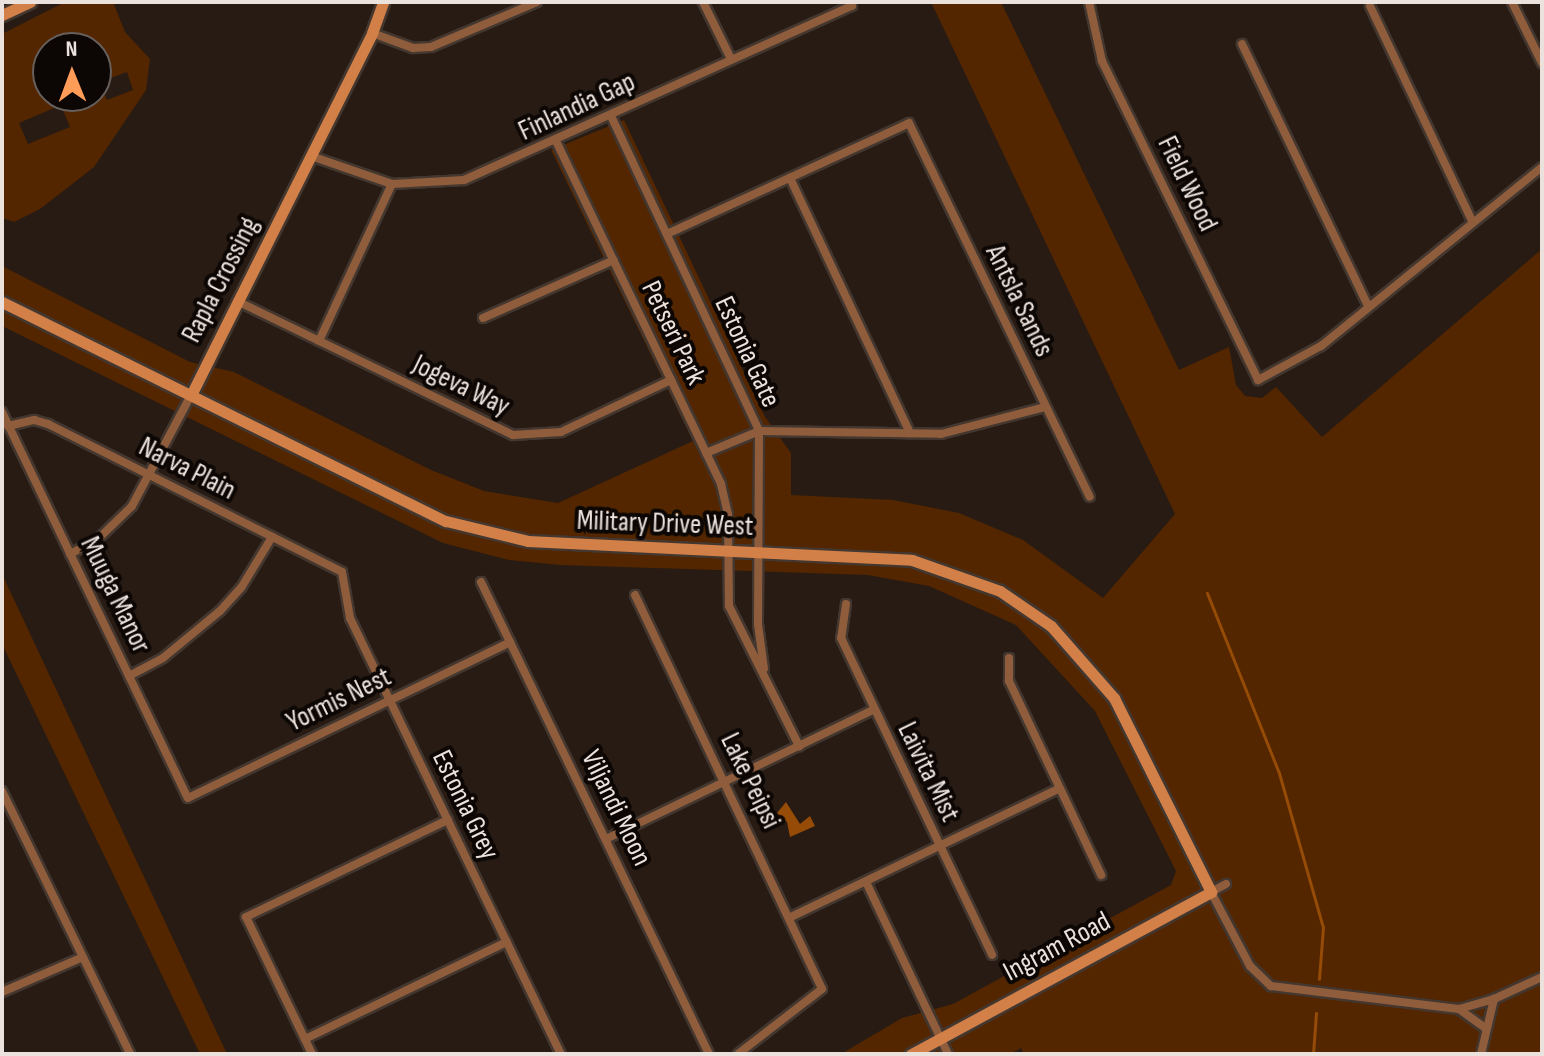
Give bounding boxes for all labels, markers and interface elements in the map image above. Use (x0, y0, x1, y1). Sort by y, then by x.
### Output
north arrow (32, 32, 112, 112)
text: N (65, 36, 78, 63)
street label: Finlandia Gap (513, 65, 641, 149)
street label: Field Wood (1150, 131, 1224, 237)
street label: Rapla Crossing (175, 212, 267, 348)
street label: Antsla Sands (978, 240, 1060, 362)
street label: Petseri Park (634, 276, 712, 390)
street label: Estonia Gate (707, 291, 787, 413)
street label: Jogeva Way (407, 348, 515, 424)
street label: Narva Plain (133, 430, 241, 508)
street label: Military Drive West (576, 504, 754, 544)
street label: Muuga Manor (72, 531, 158, 659)
street label: Yormis Nest (281, 660, 397, 740)
street label: Laivita Mist (890, 717, 966, 827)
street label: Lake Peipsi (712, 728, 788, 834)
street label: Estonia Grey (424, 745, 506, 865)
street label: Viljandi Moon (574, 745, 658, 871)
street label: Ingram Road (998, 905, 1116, 989)

